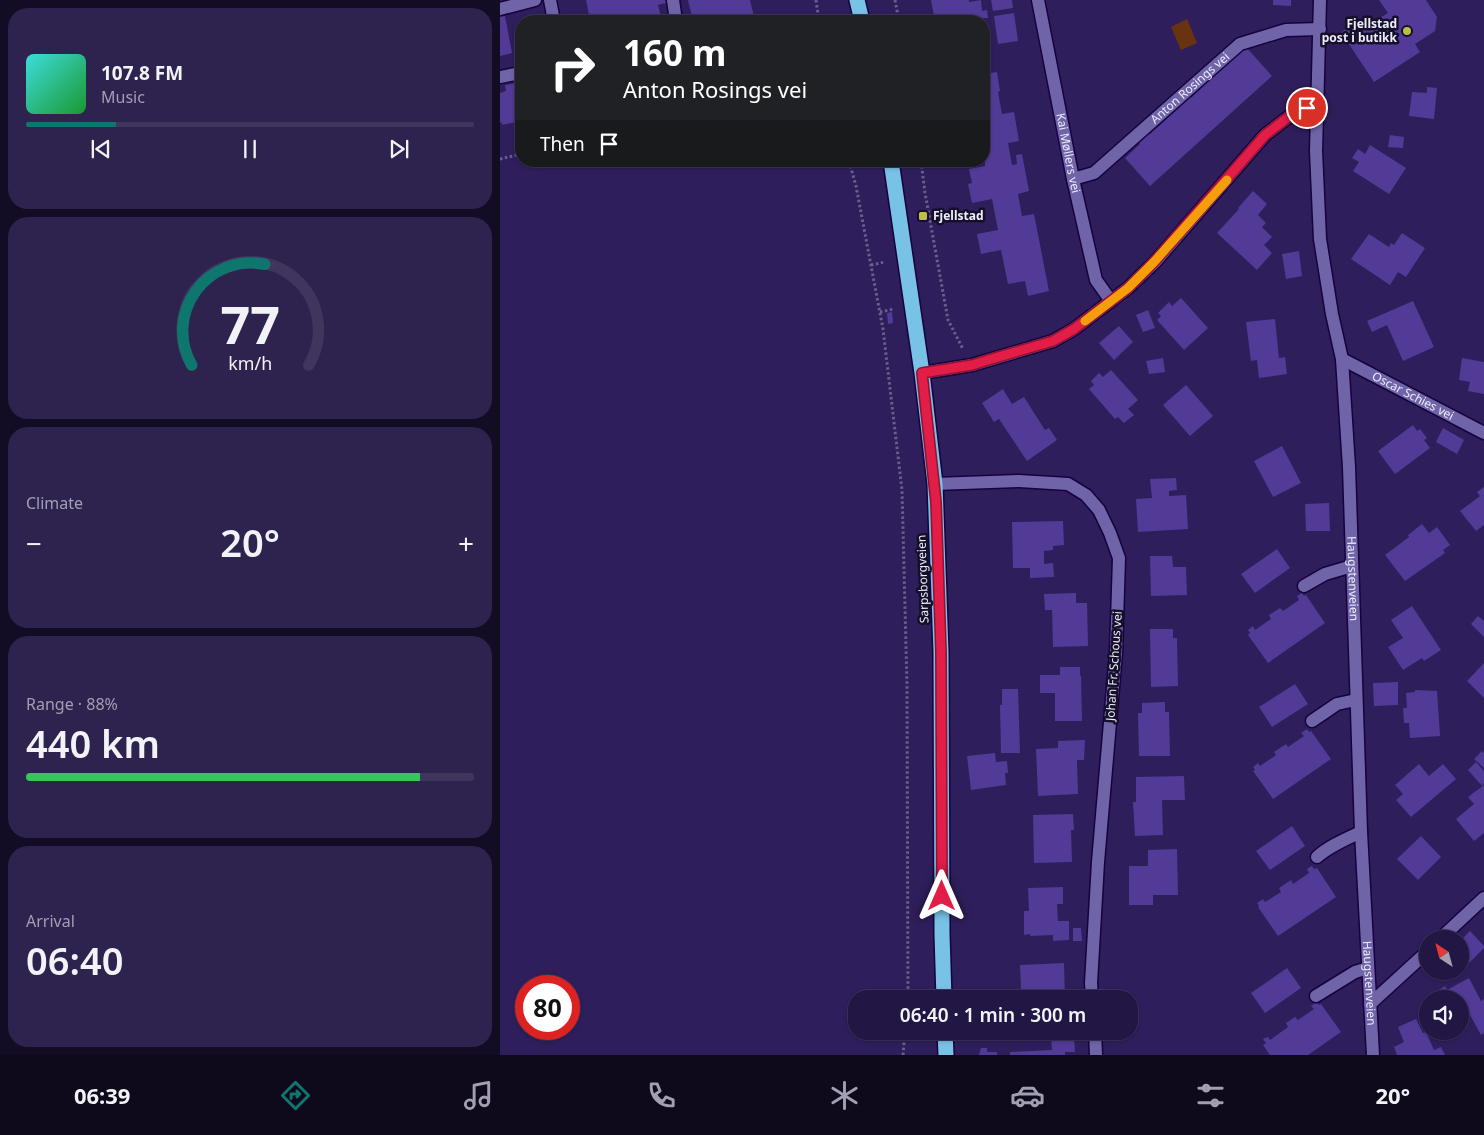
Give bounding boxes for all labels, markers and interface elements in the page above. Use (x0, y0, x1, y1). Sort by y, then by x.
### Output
place label: Fjellstad post i butikk (1322, 15, 1398, 46)
marker: Fjellstad post i butikk (1401, 25, 1413, 37)
text: 160 m (623, 29, 726, 76)
icon: right (540, 35, 605, 100)
street label: Anton Rosings vei (1146, 48, 1233, 127)
text: 107.8 FM (101, 60, 183, 86)
text: Anton Rosings vei (623, 74, 807, 104)
text: Music (101, 86, 145, 108)
pin (1286, 87, 1328, 129)
icon: arrive (1293, 94, 1321, 122)
street label: Kai Møllers vei (1052, 111, 1085, 195)
icon: arrive (595, 130, 623, 158)
text: Then (540, 131, 585, 157)
icon: previous (87, 135, 115, 163)
icon: pause (236, 135, 264, 163)
icon: next (385, 135, 413, 163)
place label: Fjellstad (933, 207, 983, 224)
marker: Fjellstad (917, 210, 929, 222)
text: 77 (220, 288, 280, 359)
text: km/h (228, 351, 272, 375)
street label: Oscar Schies vei (1369, 367, 1457, 424)
text: Climate (26, 492, 83, 514)
text: 20° (220, 516, 280, 568)
text: − (26, 524, 42, 562)
text: + (458, 524, 474, 562)
street label: Sarpsborgveien (912, 535, 933, 623)
street label: Haugstenveien (1343, 536, 1363, 621)
street label: Johan Fr. Schous vei (1101, 610, 1126, 722)
text: Range · 88% (26, 693, 118, 715)
text: 440 km (26, 717, 160, 769)
position arrow (915, 869, 967, 921)
text: Arrival (26, 910, 75, 932)
north arrow (1419, 930, 1469, 980)
map controls (1419, 930, 1469, 1040)
text: 06:40 (26, 934, 123, 986)
street label: Haugstenveien (1359, 940, 1380, 1026)
speed limit sign: 80 (515, 975, 580, 1040)
button: sound (1419, 990, 1469, 1040)
text: 06:40 · 1 min · 300 m (900, 1002, 1086, 1028)
icon: directions (278, 1078, 313, 1113)
icon: music (461, 1078, 496, 1113)
icon: phone (644, 1078, 679, 1113)
icon: climate (827, 1078, 862, 1113)
icon: car (1010, 1078, 1045, 1113)
icon: filters (1193, 1078, 1228, 1113)
text: 06:39 (74, 1080, 130, 1110)
text: 20° (1375, 1080, 1410, 1110)

